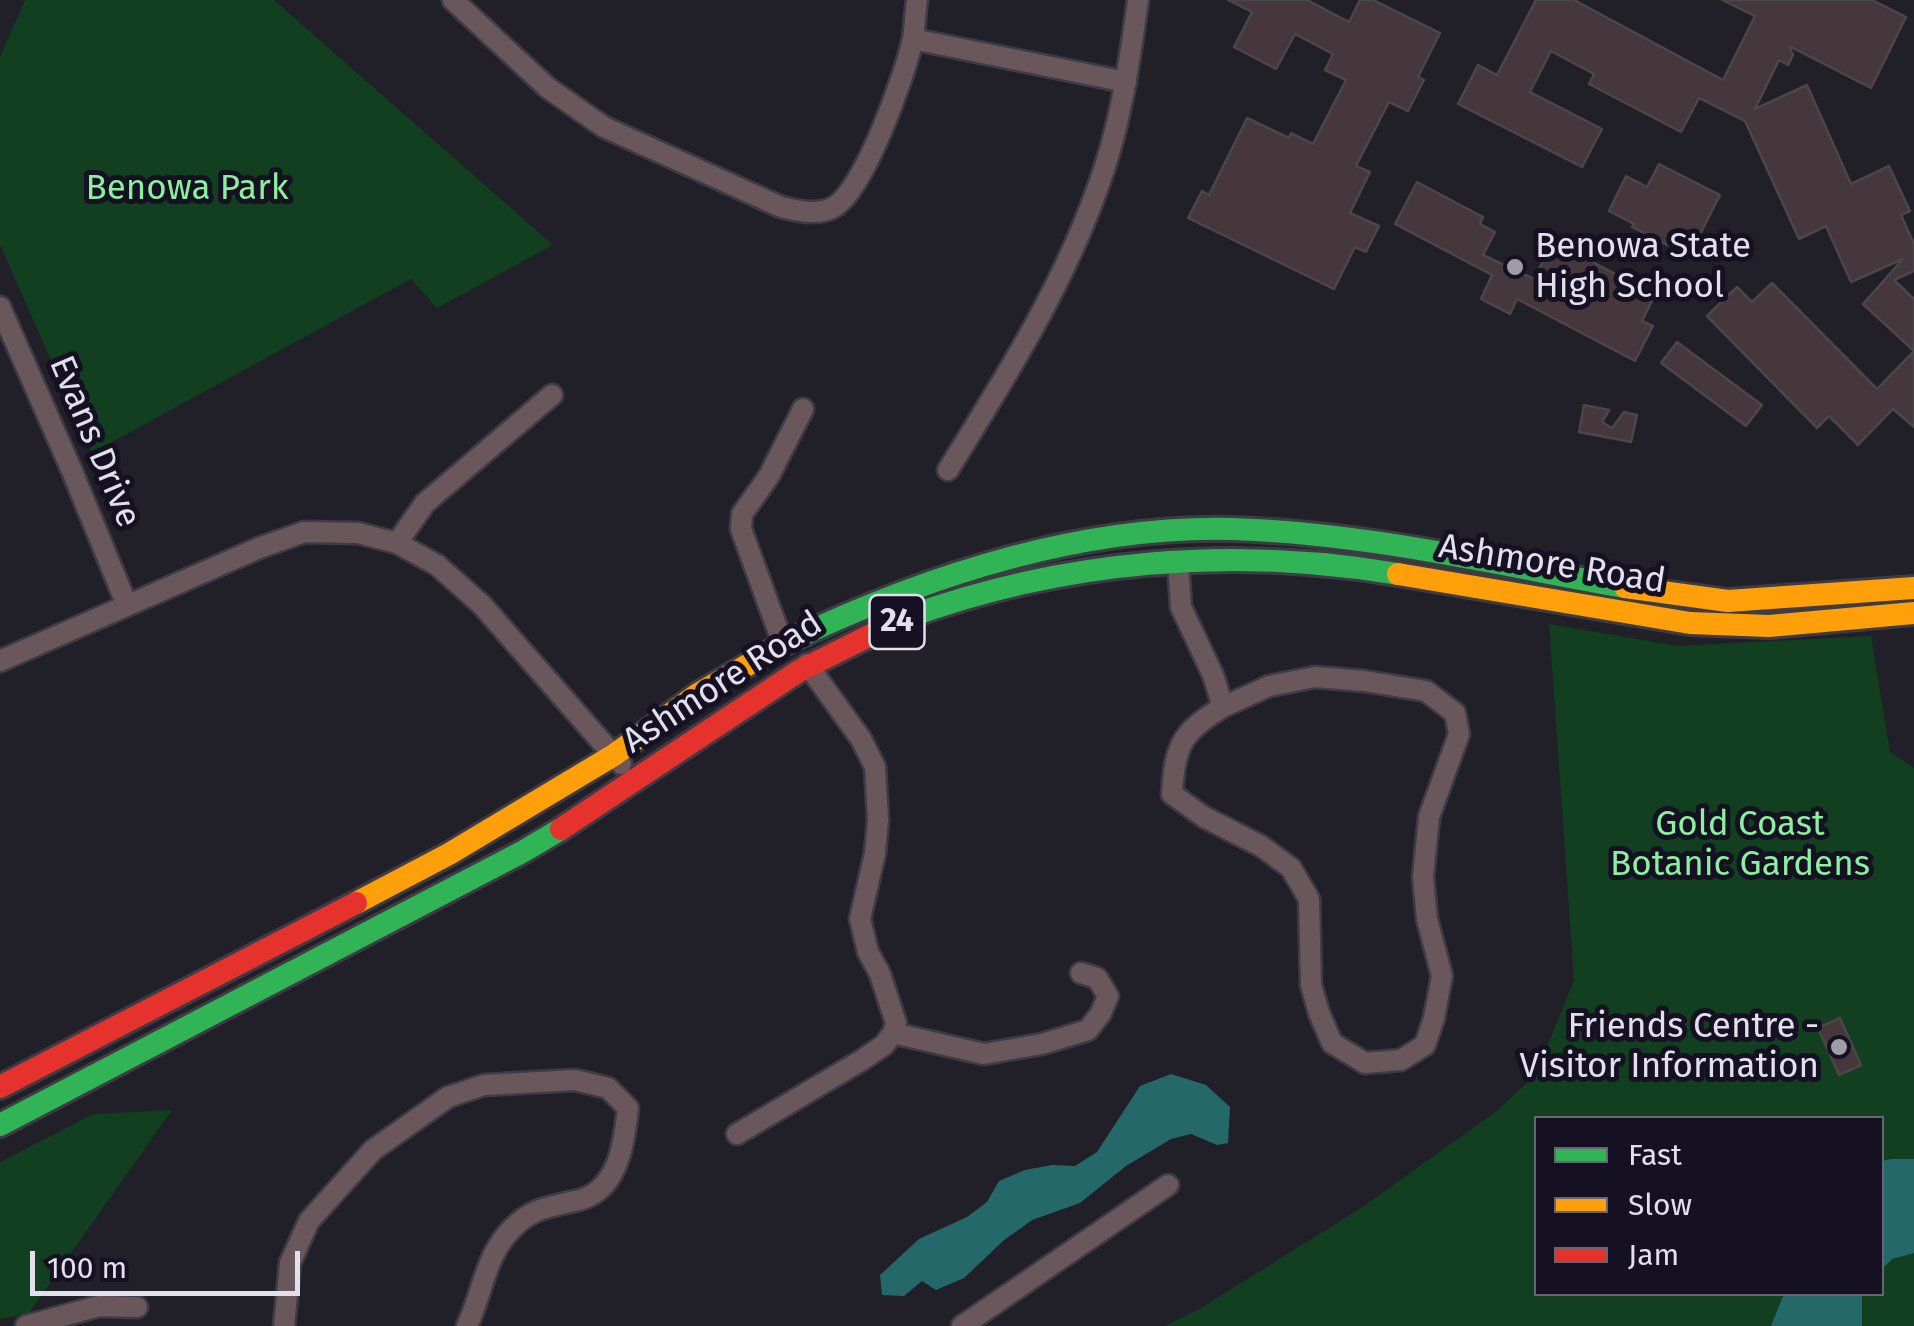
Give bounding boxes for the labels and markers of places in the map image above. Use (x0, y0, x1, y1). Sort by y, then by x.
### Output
place label: Benowa State High School (1535, 226, 1751, 308)
marker: Benowa State High School (1504, 256, 1526, 278)
place label: Friends Centre - Visitor Information (1519, 1006, 1819, 1088)
marker: Friends Centre - Visitor Information (1828, 1036, 1850, 1058)

